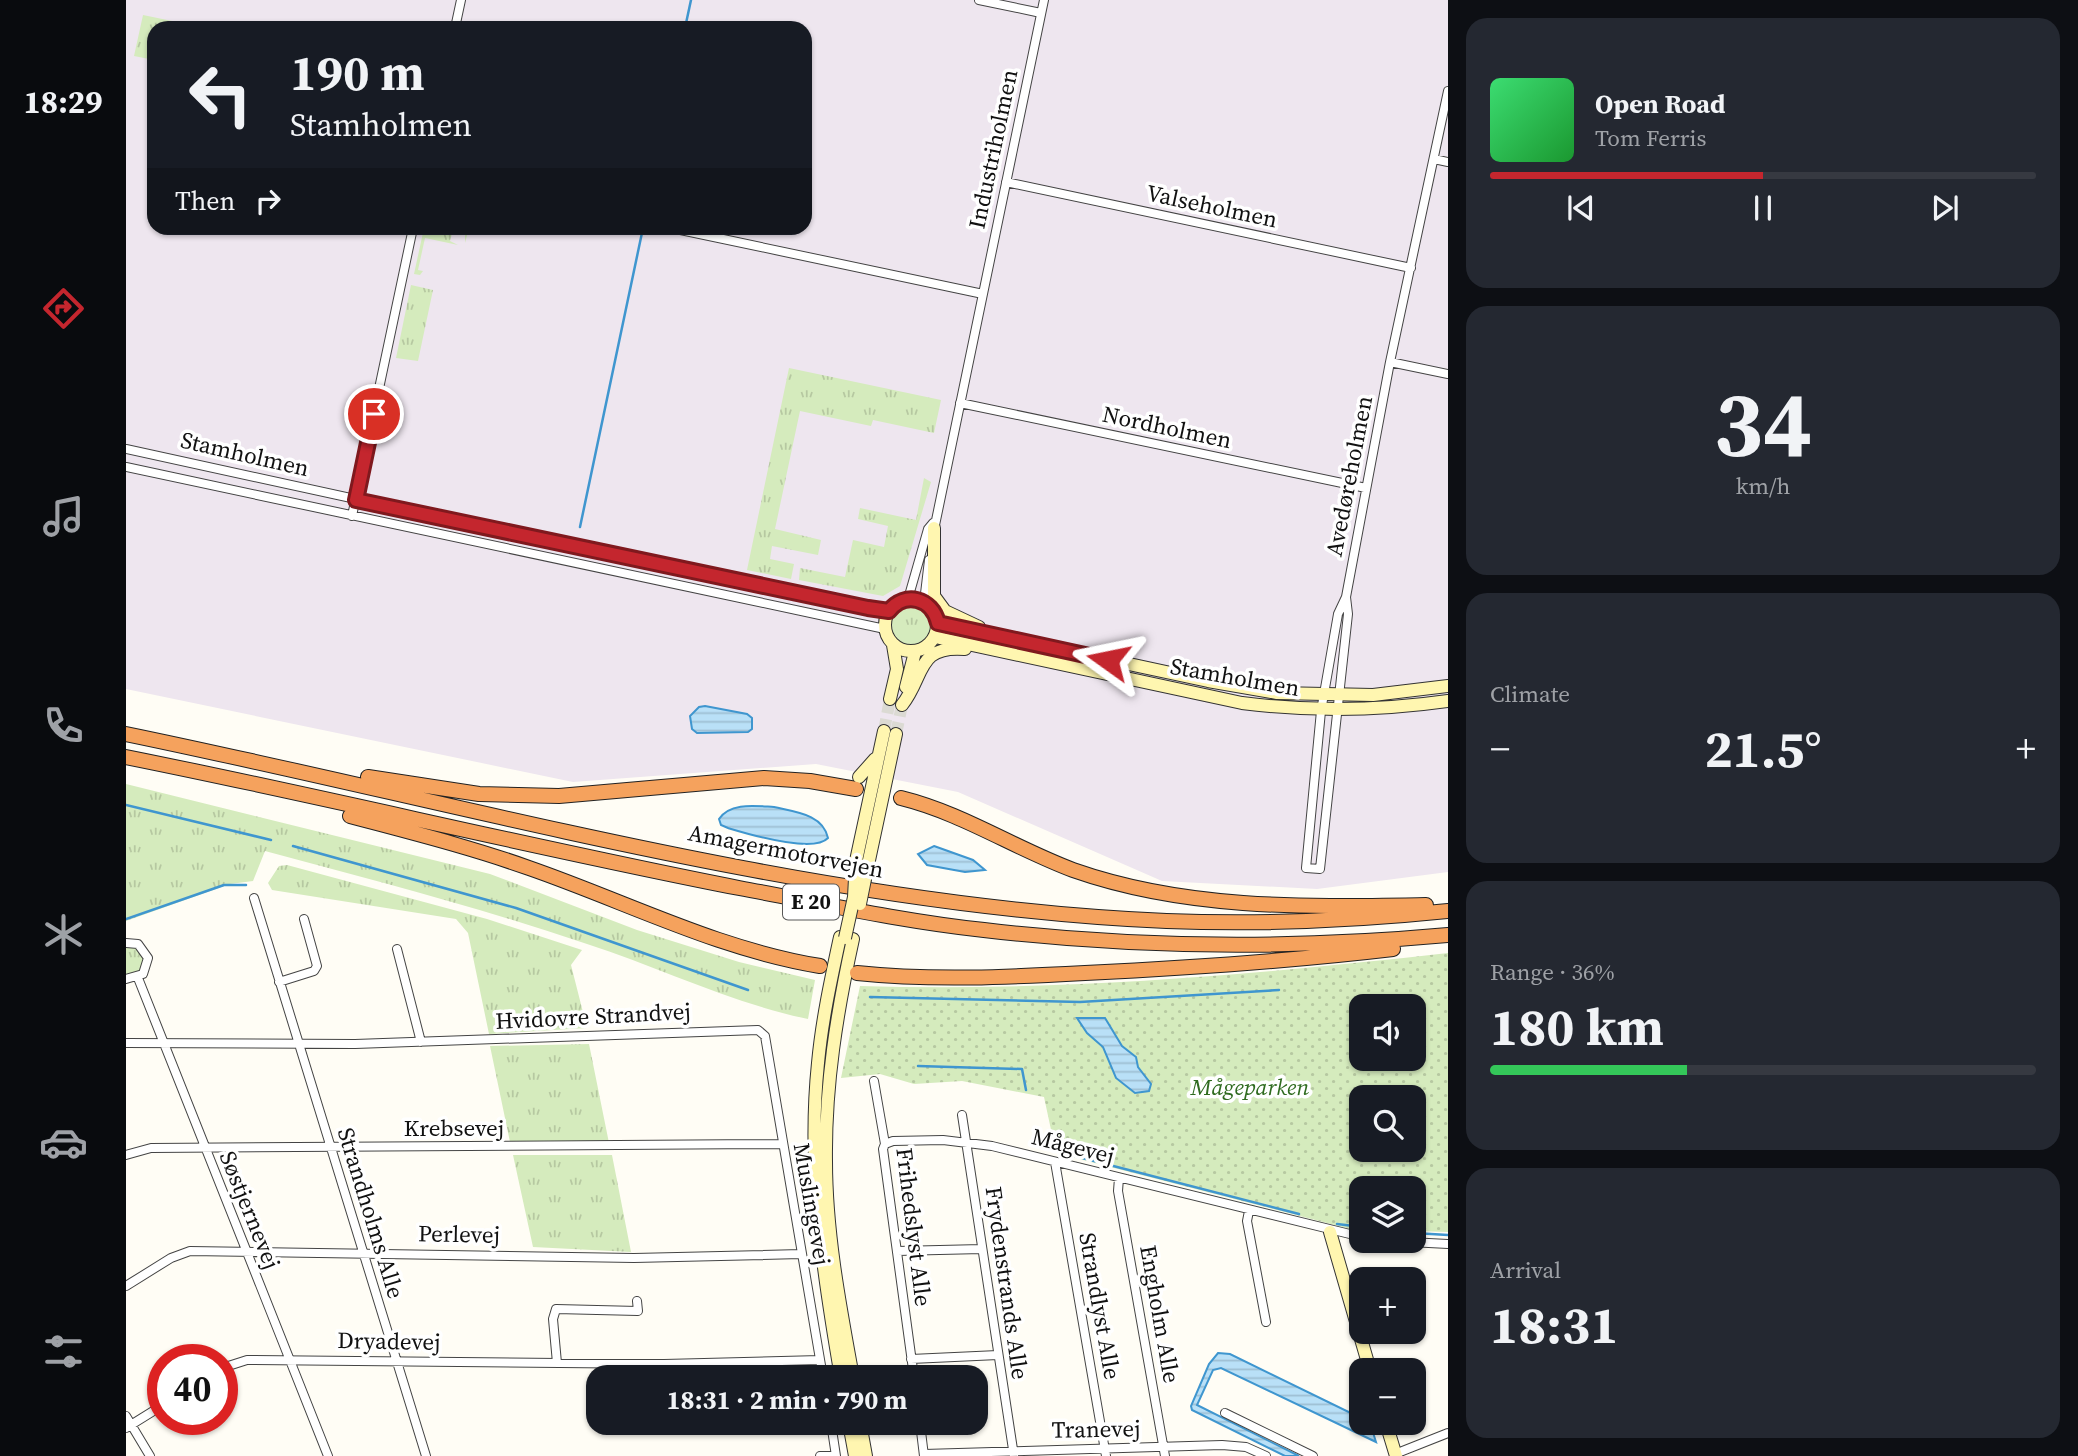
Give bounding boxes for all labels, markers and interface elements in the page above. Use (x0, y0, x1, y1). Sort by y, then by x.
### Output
text: 190 m (290, 39, 425, 106)
icon: left (175, 49, 266, 140)
street label: Industriholmen (960, 66, 1026, 232)
text: 18:29 (24, 80, 102, 124)
text: Open Road (1595, 86, 1726, 122)
text: Stamholmen (290, 103, 472, 147)
text: Tom Ferris (1595, 122, 1706, 154)
street label: Valseholmen (1144, 177, 1281, 236)
icon: right (249, 182, 287, 220)
text: Then (175, 183, 235, 219)
icon: previous (1562, 189, 1600, 227)
icon: pause (1744, 189, 1782, 227)
icon: next (1926, 189, 1964, 227)
icon: directions (39, 284, 88, 333)
text: 34 (1714, 362, 1812, 486)
pin (344, 384, 404, 444)
street label: Avedøreholmen (1318, 393, 1380, 559)
icon: arrive (355, 395, 393, 433)
street label: Nordholmen (1099, 398, 1235, 456)
street label: Stamholmen (178, 424, 312, 484)
text: km/h (1736, 470, 1790, 502)
icon: music (39, 492, 88, 541)
position arrow (1071, 623, 1145, 697)
street label: Stamholmen (1168, 650, 1302, 704)
text: Climate (1490, 678, 1570, 710)
icon: phone (39, 701, 88, 750)
text: 21.5° (1704, 713, 1822, 784)
text: − (1490, 723, 1510, 775)
text: + (2016, 723, 2036, 775)
street label: Amagermotorvejen (685, 816, 887, 886)
road number: E 20 (783, 884, 839, 920)
icon: climate (39, 910, 88, 959)
text: Range · 36% (1490, 956, 1615, 988)
text: 180 km (1490, 991, 1664, 1062)
map controls (1349, 994, 1426, 1435)
button: sound (1349, 994, 1426, 1071)
street label: Hvidovre Strandvej (494, 995, 692, 1037)
park label: Mågeparken (1190, 1071, 1309, 1103)
button: search (1349, 1085, 1426, 1162)
street label: Krebsevej (404, 1112, 504, 1144)
icon: car (39, 1118, 88, 1167)
street label: Mågevej (1028, 1120, 1118, 1172)
street label: Strandholms Alle (330, 1124, 412, 1302)
street label: Muslingevej (786, 1140, 838, 1268)
street label: Søstjernevej (212, 1146, 288, 1274)
street label: Frihedslyst Alle (888, 1146, 940, 1308)
button: layers (1349, 1176, 1426, 1253)
street label: Frydenstrands Alle (978, 1185, 1036, 1381)
street label: Perlevej (418, 1217, 500, 1251)
street label: Strandlyst Alle (1071, 1230, 1129, 1382)
street label: Engholm Alle (1132, 1243, 1188, 1385)
text: Arrival (1490, 1254, 1561, 1286)
button: + (1349, 1267, 1426, 1344)
text: 18:31 (1490, 1289, 1618, 1360)
street label: Dryadevej (337, 1324, 441, 1358)
icon: filters (39, 1327, 88, 1376)
speed limit sign: 40 (147, 1344, 238, 1435)
button: − (1349, 1358, 1426, 1435)
text: 18:31 · 2 min · 790 m (667, 1382, 907, 1418)
street label: Tranevej (1051, 1412, 1141, 1446)

